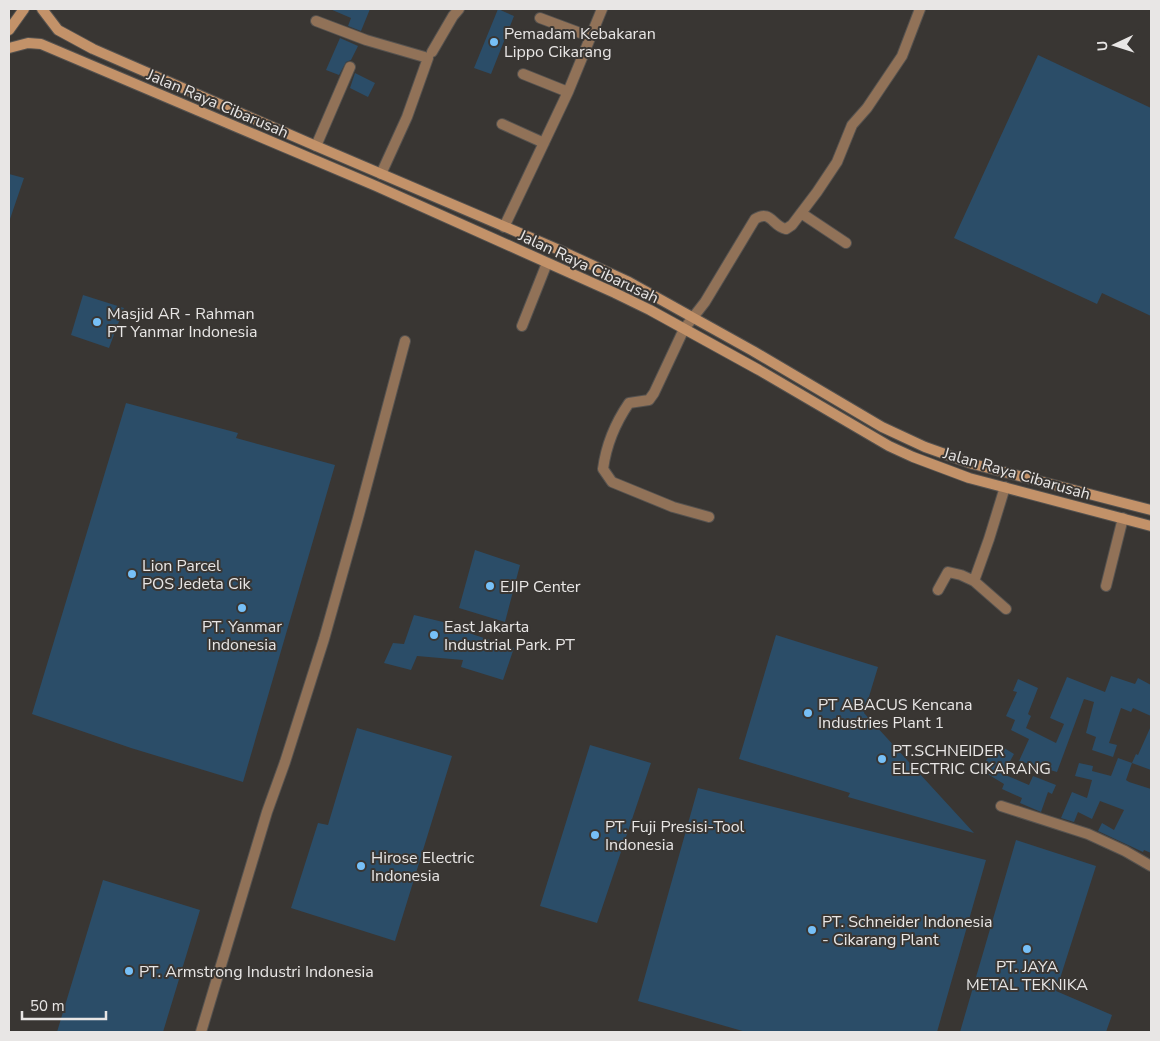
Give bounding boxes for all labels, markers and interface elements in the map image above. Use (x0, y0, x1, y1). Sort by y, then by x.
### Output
north arrow (1090, 20, 1140, 70)
place label: Pemadam Kebakaran Lippo Cikarang (504, 23, 656, 63)
marker: Pemadam Kebakaran Lippo Cikarang (488, 36, 500, 48)
text: U (1093, 40, 1112, 52)
street label: Jalan Raya Cibarusah (142, 64, 292, 144)
street label: Jalan Raya Cibarusah (514, 224, 662, 309)
place label: Masjid AR - Rahman PT Yanmar Indonesia (107, 303, 257, 343)
marker: Masjid AR - Rahman PT Yanmar Indonesia (91, 316, 103, 328)
street label: Jalan Raya Cibarusah (940, 442, 1093, 505)
place label: Lion Parcel POS Jedeta Cik (142, 555, 251, 595)
marker: Lion Parcel POS Jedeta Cik (126, 568, 138, 580)
place label: EJIP Center (500, 576, 581, 598)
marker: EJIP Center (484, 580, 496, 592)
marker: PT. Yanmar Indonesia (236, 602, 248, 614)
place label: PT. Yanmar Indonesia (202, 616, 282, 656)
place label: East Jakarta Industrial Park. PT (444, 616, 575, 656)
marker: East Jakarta Industrial Park. PT (428, 629, 440, 641)
place label: PT ABACUS Kencana Industries Plant 1 (818, 694, 973, 734)
marker: PT ABACUS Kencana Industries Plant 1 (802, 707, 814, 719)
place label: PT.SCHNEIDER ELECTRIC CIKARANG (892, 740, 1051, 780)
marker: PT.SCHNEIDER ELECTRIC CIKARANG (876, 753, 888, 765)
place label: PT. Fuji Presisi-Tool Indonesia (605, 816, 745, 856)
marker: PT. Fuji Presisi-Tool Indonesia (589, 829, 601, 841)
place label: Hirose Electric Indonesia (371, 847, 475, 887)
marker: Hirose Electric Indonesia (355, 860, 367, 872)
place label: PT. Schneider Indonesia - Cikarang Plant (822, 911, 992, 951)
marker: PT. Schneider Indonesia - Cikarang Plant (806, 924, 818, 936)
marker: PT. JAYA METAL TEKNIKA (1021, 943, 1033, 955)
place label: PT. JAYA METAL TEKNIKA (966, 956, 1088, 996)
place label: PT. Armstrong Industri Indonesia (139, 961, 374, 983)
marker: PT. Armstrong Industri Indonesia (123, 965, 135, 977)
scale bar (22, 988, 106, 1020)
text: 50 m (30, 996, 65, 1016)

